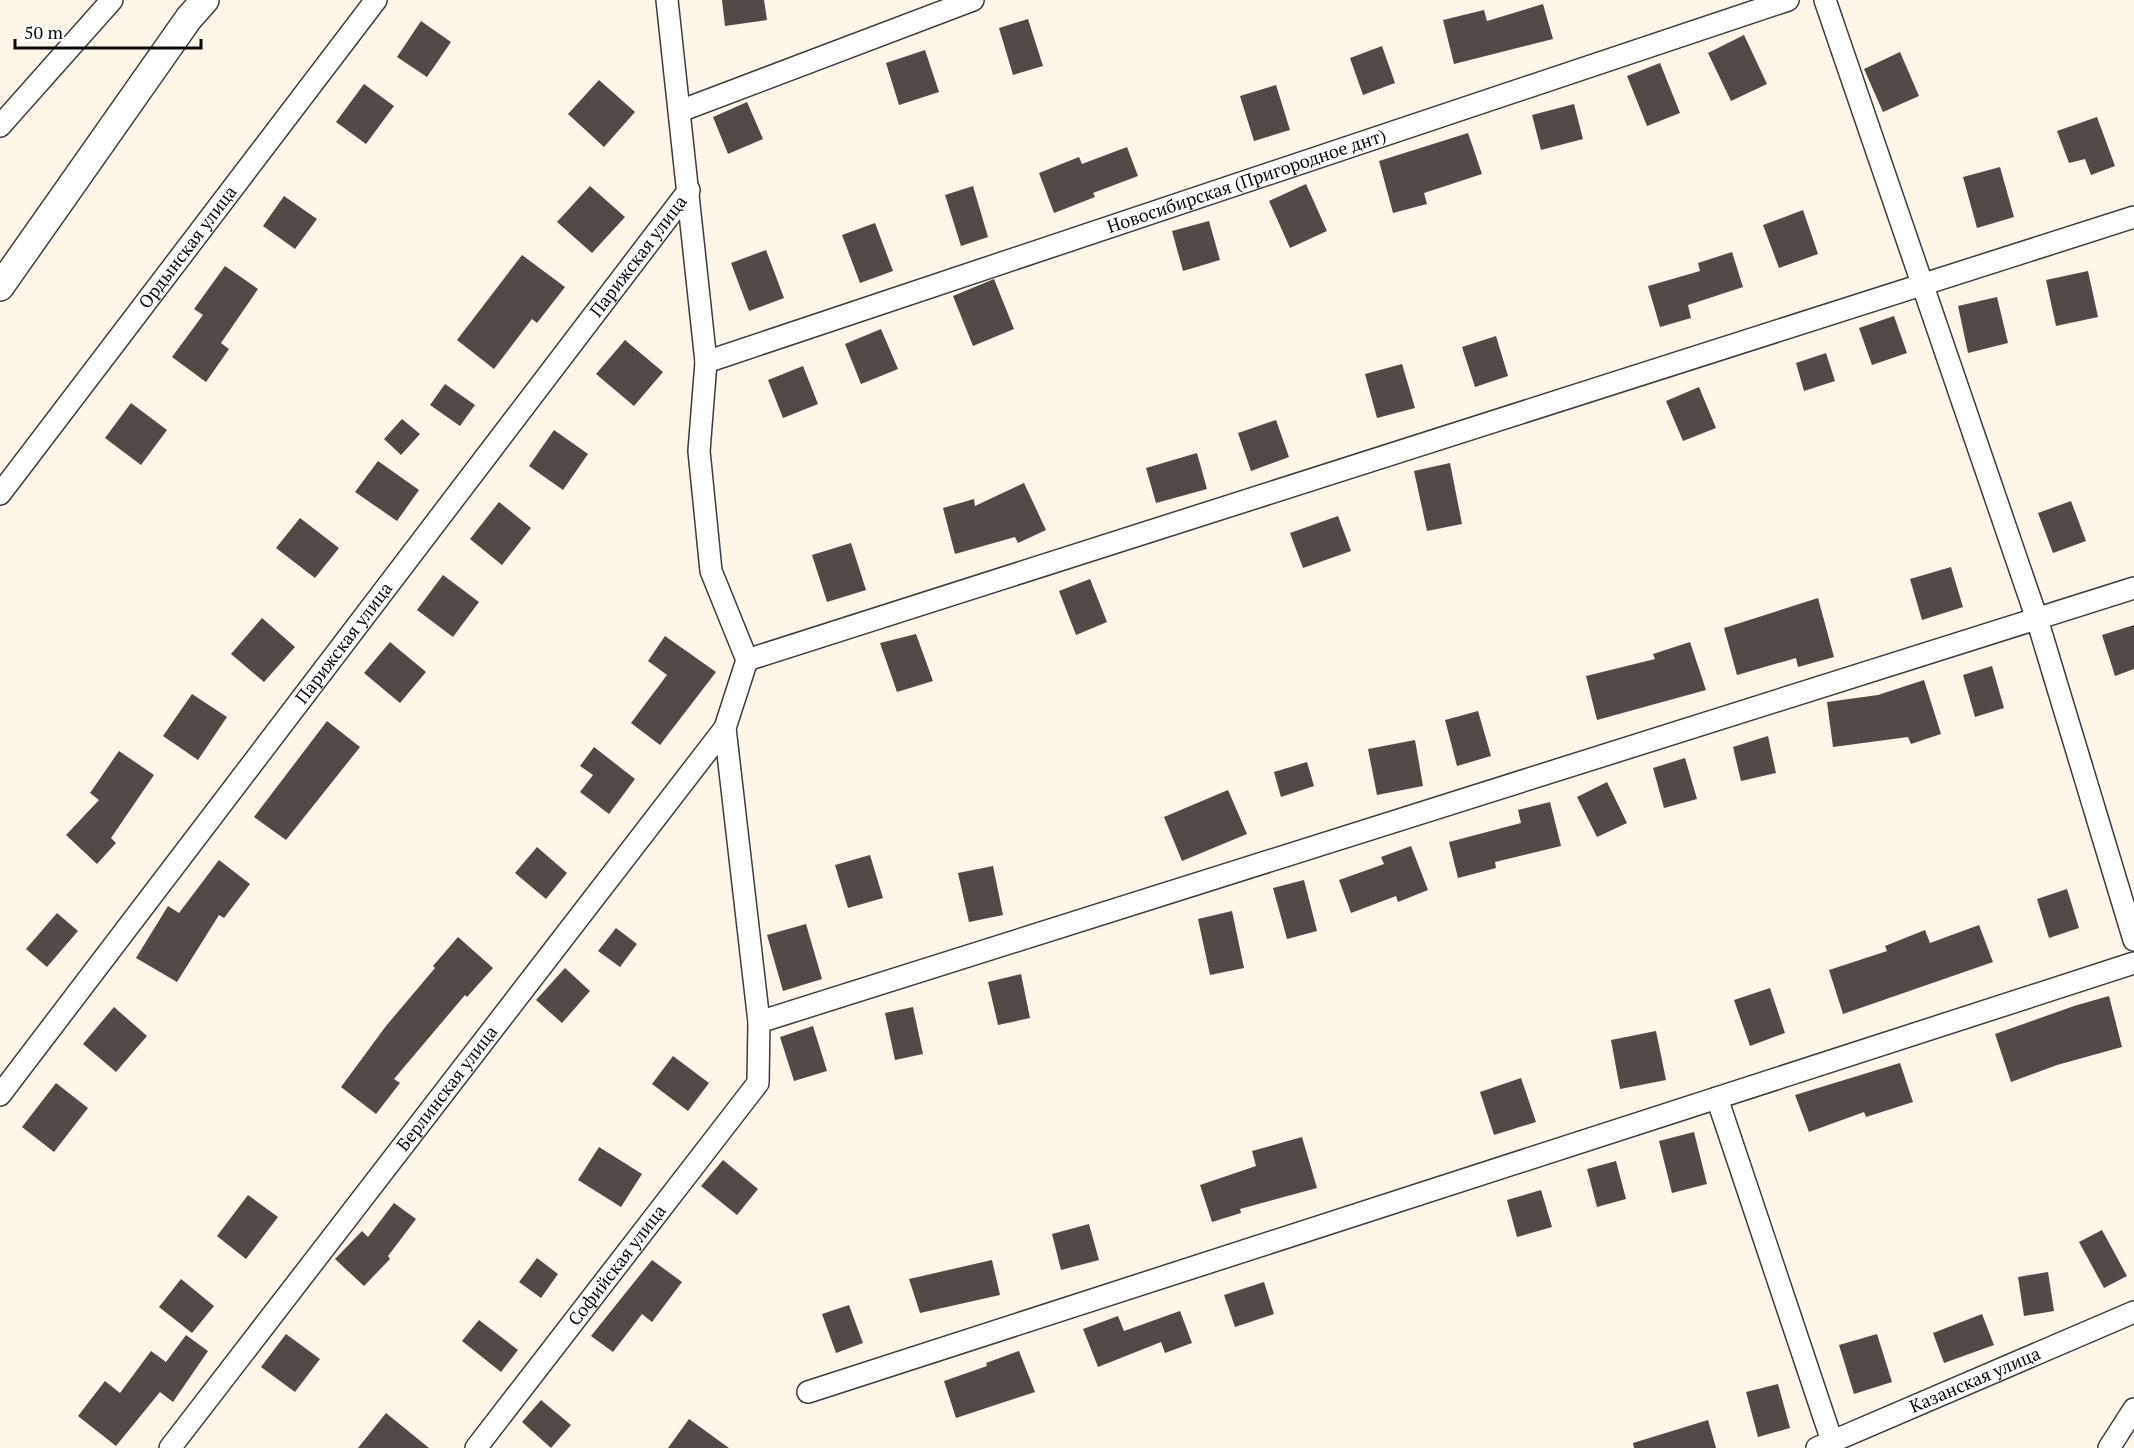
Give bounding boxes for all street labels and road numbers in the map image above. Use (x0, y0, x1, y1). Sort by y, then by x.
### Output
street label: Новосибирская (Пригородное днт) (1104, 122, 1389, 238)
street label: Ордынская улица (132, 180, 242, 313)
street label: Парижская улица (584, 190, 692, 321)
street label: Парижская улица (289, 577, 397, 708)
street label: Берлинская улица (390, 1020, 502, 1155)
street label: Софийская улица (562, 1199, 671, 1330)
street label: Казанская улица (1906, 1341, 2044, 1418)

